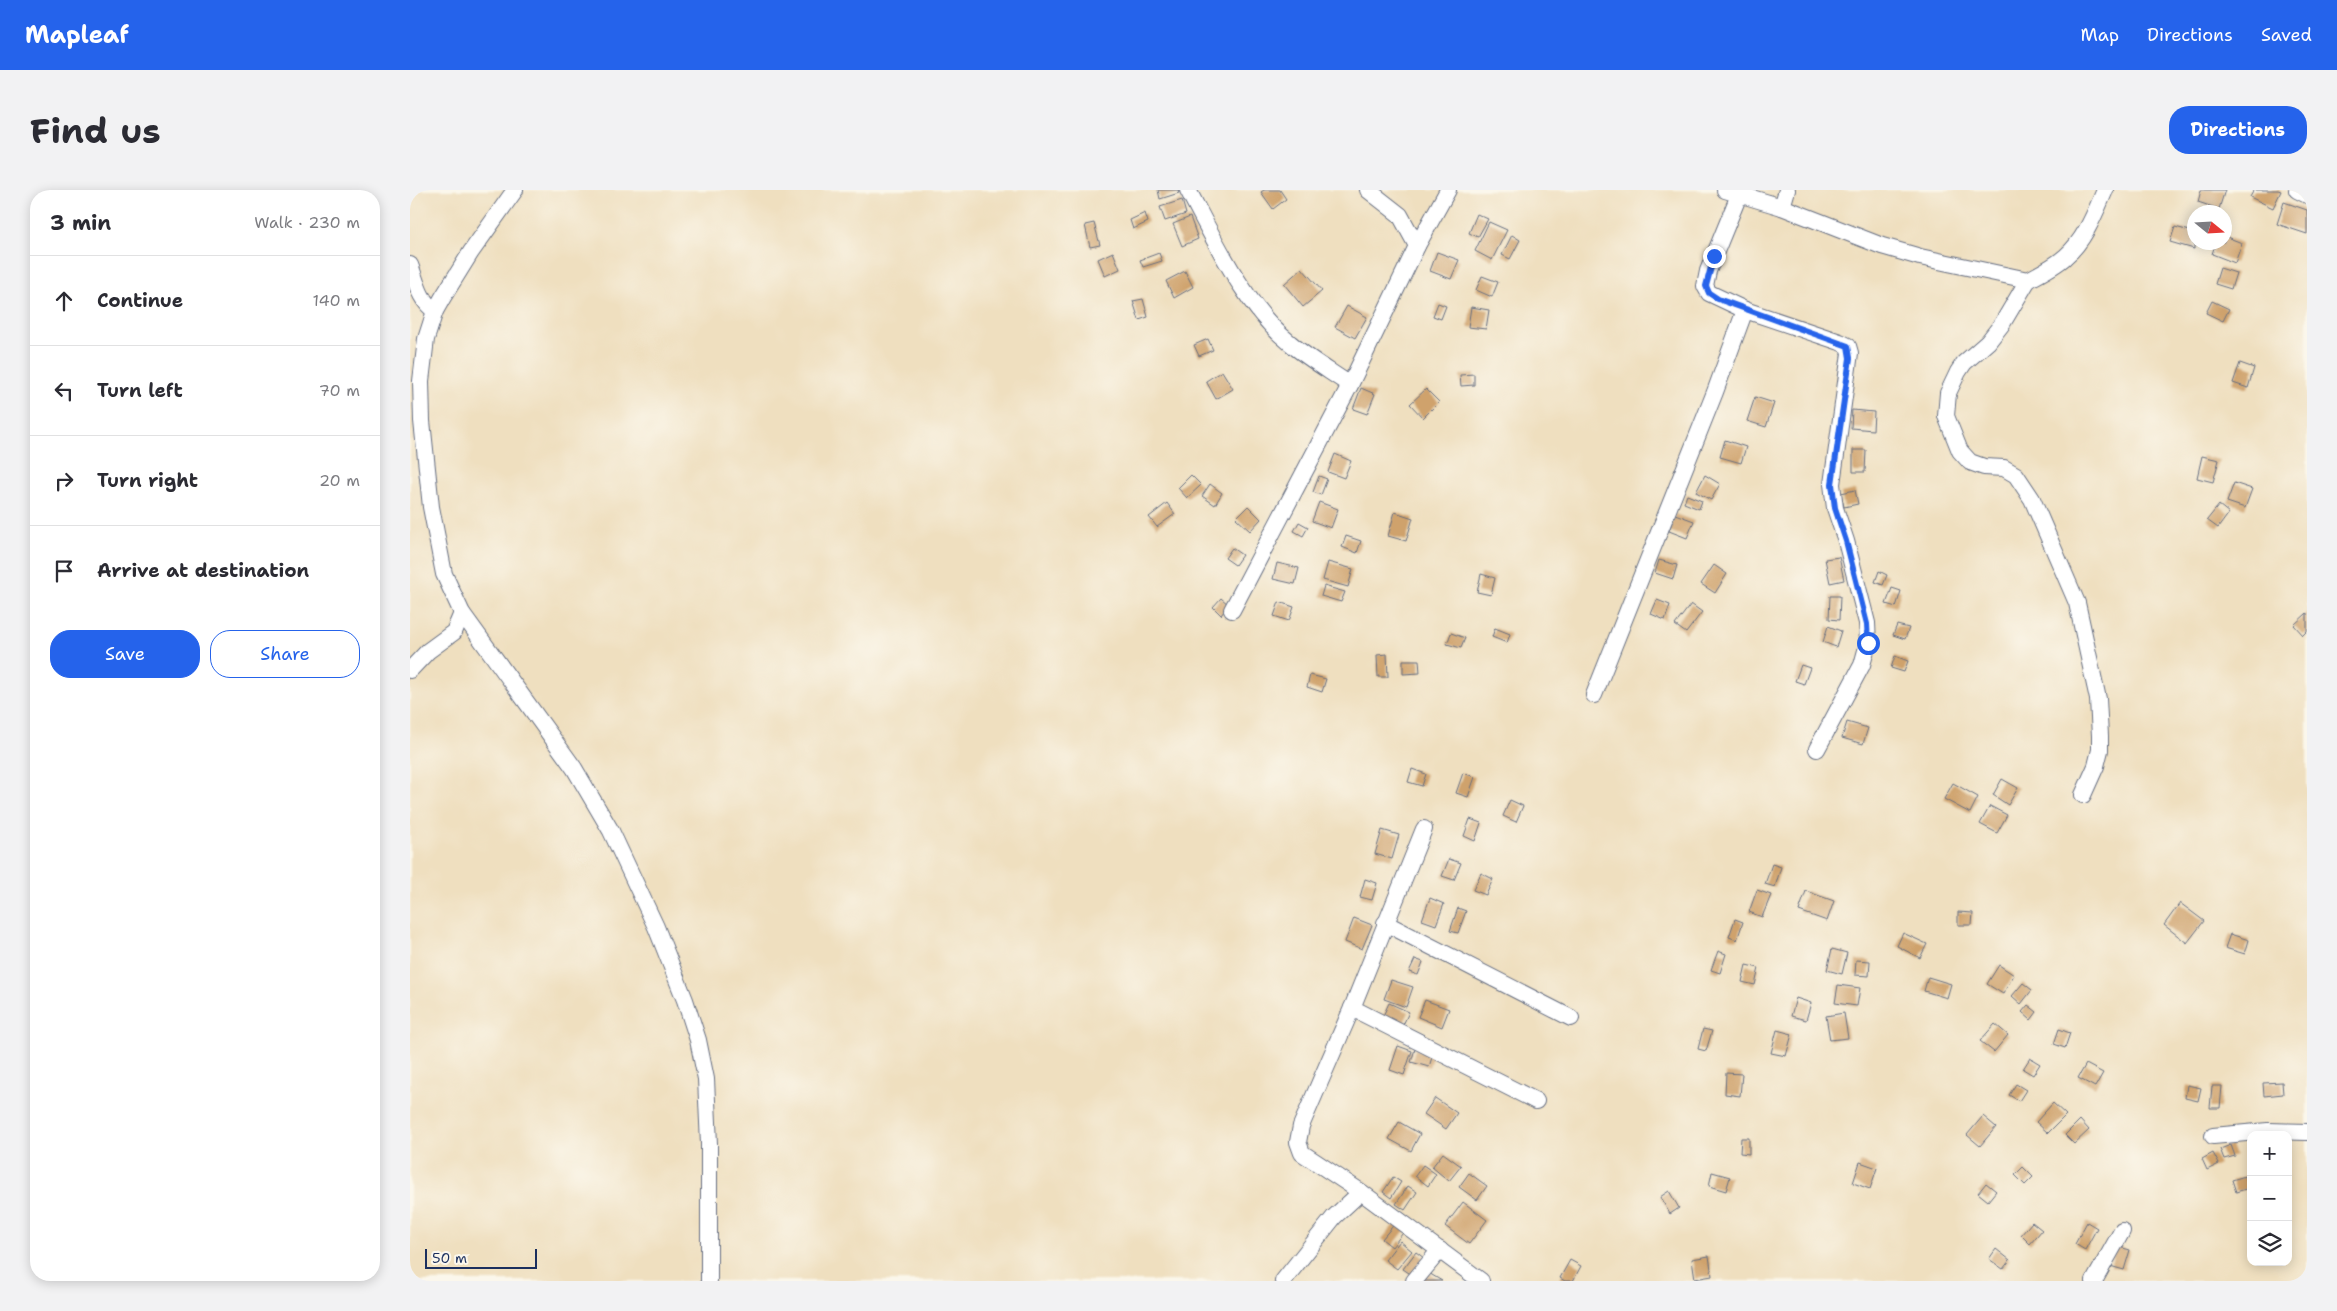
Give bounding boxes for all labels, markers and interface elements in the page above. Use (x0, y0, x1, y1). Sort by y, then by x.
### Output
text: Mapleaf (25, 19, 129, 51)
text: Map (2081, 23, 2119, 47)
text: Directions (2147, 23, 2233, 47)
text: Saved (2261, 23, 2312, 47)
button: Directions (2169, 106, 2307, 154)
text: Find us (30, 107, 161, 154)
north arrow (2187, 205, 2232, 250)
text: 3 min (50, 209, 111, 237)
text: Walk · 230 m (254, 212, 360, 233)
route end (1703, 245, 1726, 268)
icon: ahead (50, 287, 78, 315)
text: Continue (97, 288, 183, 313)
text: 140 m (313, 290, 360, 311)
icon: left (50, 377, 78, 405)
text: Turn left (97, 378, 183, 403)
text: 70 m (319, 380, 360, 401)
icon: right (50, 467, 78, 495)
text: Turn right (97, 468, 198, 493)
text: 20 m (319, 470, 360, 491)
icon: arrive (50, 557, 78, 585)
text: Arrive at destination (97, 558, 309, 583)
button: Save (50, 630, 200, 678)
button: Share (210, 630, 360, 678)
route start (1857, 632, 1880, 655)
map controls (2247, 1131, 2292, 1266)
button: + (2247, 1131, 2292, 1176)
button: − (2247, 1176, 2292, 1221)
button: layers (2247, 1221, 2292, 1266)
scale bar (425, 1246, 538, 1269)
text: 50 m (432, 1249, 467, 1267)

